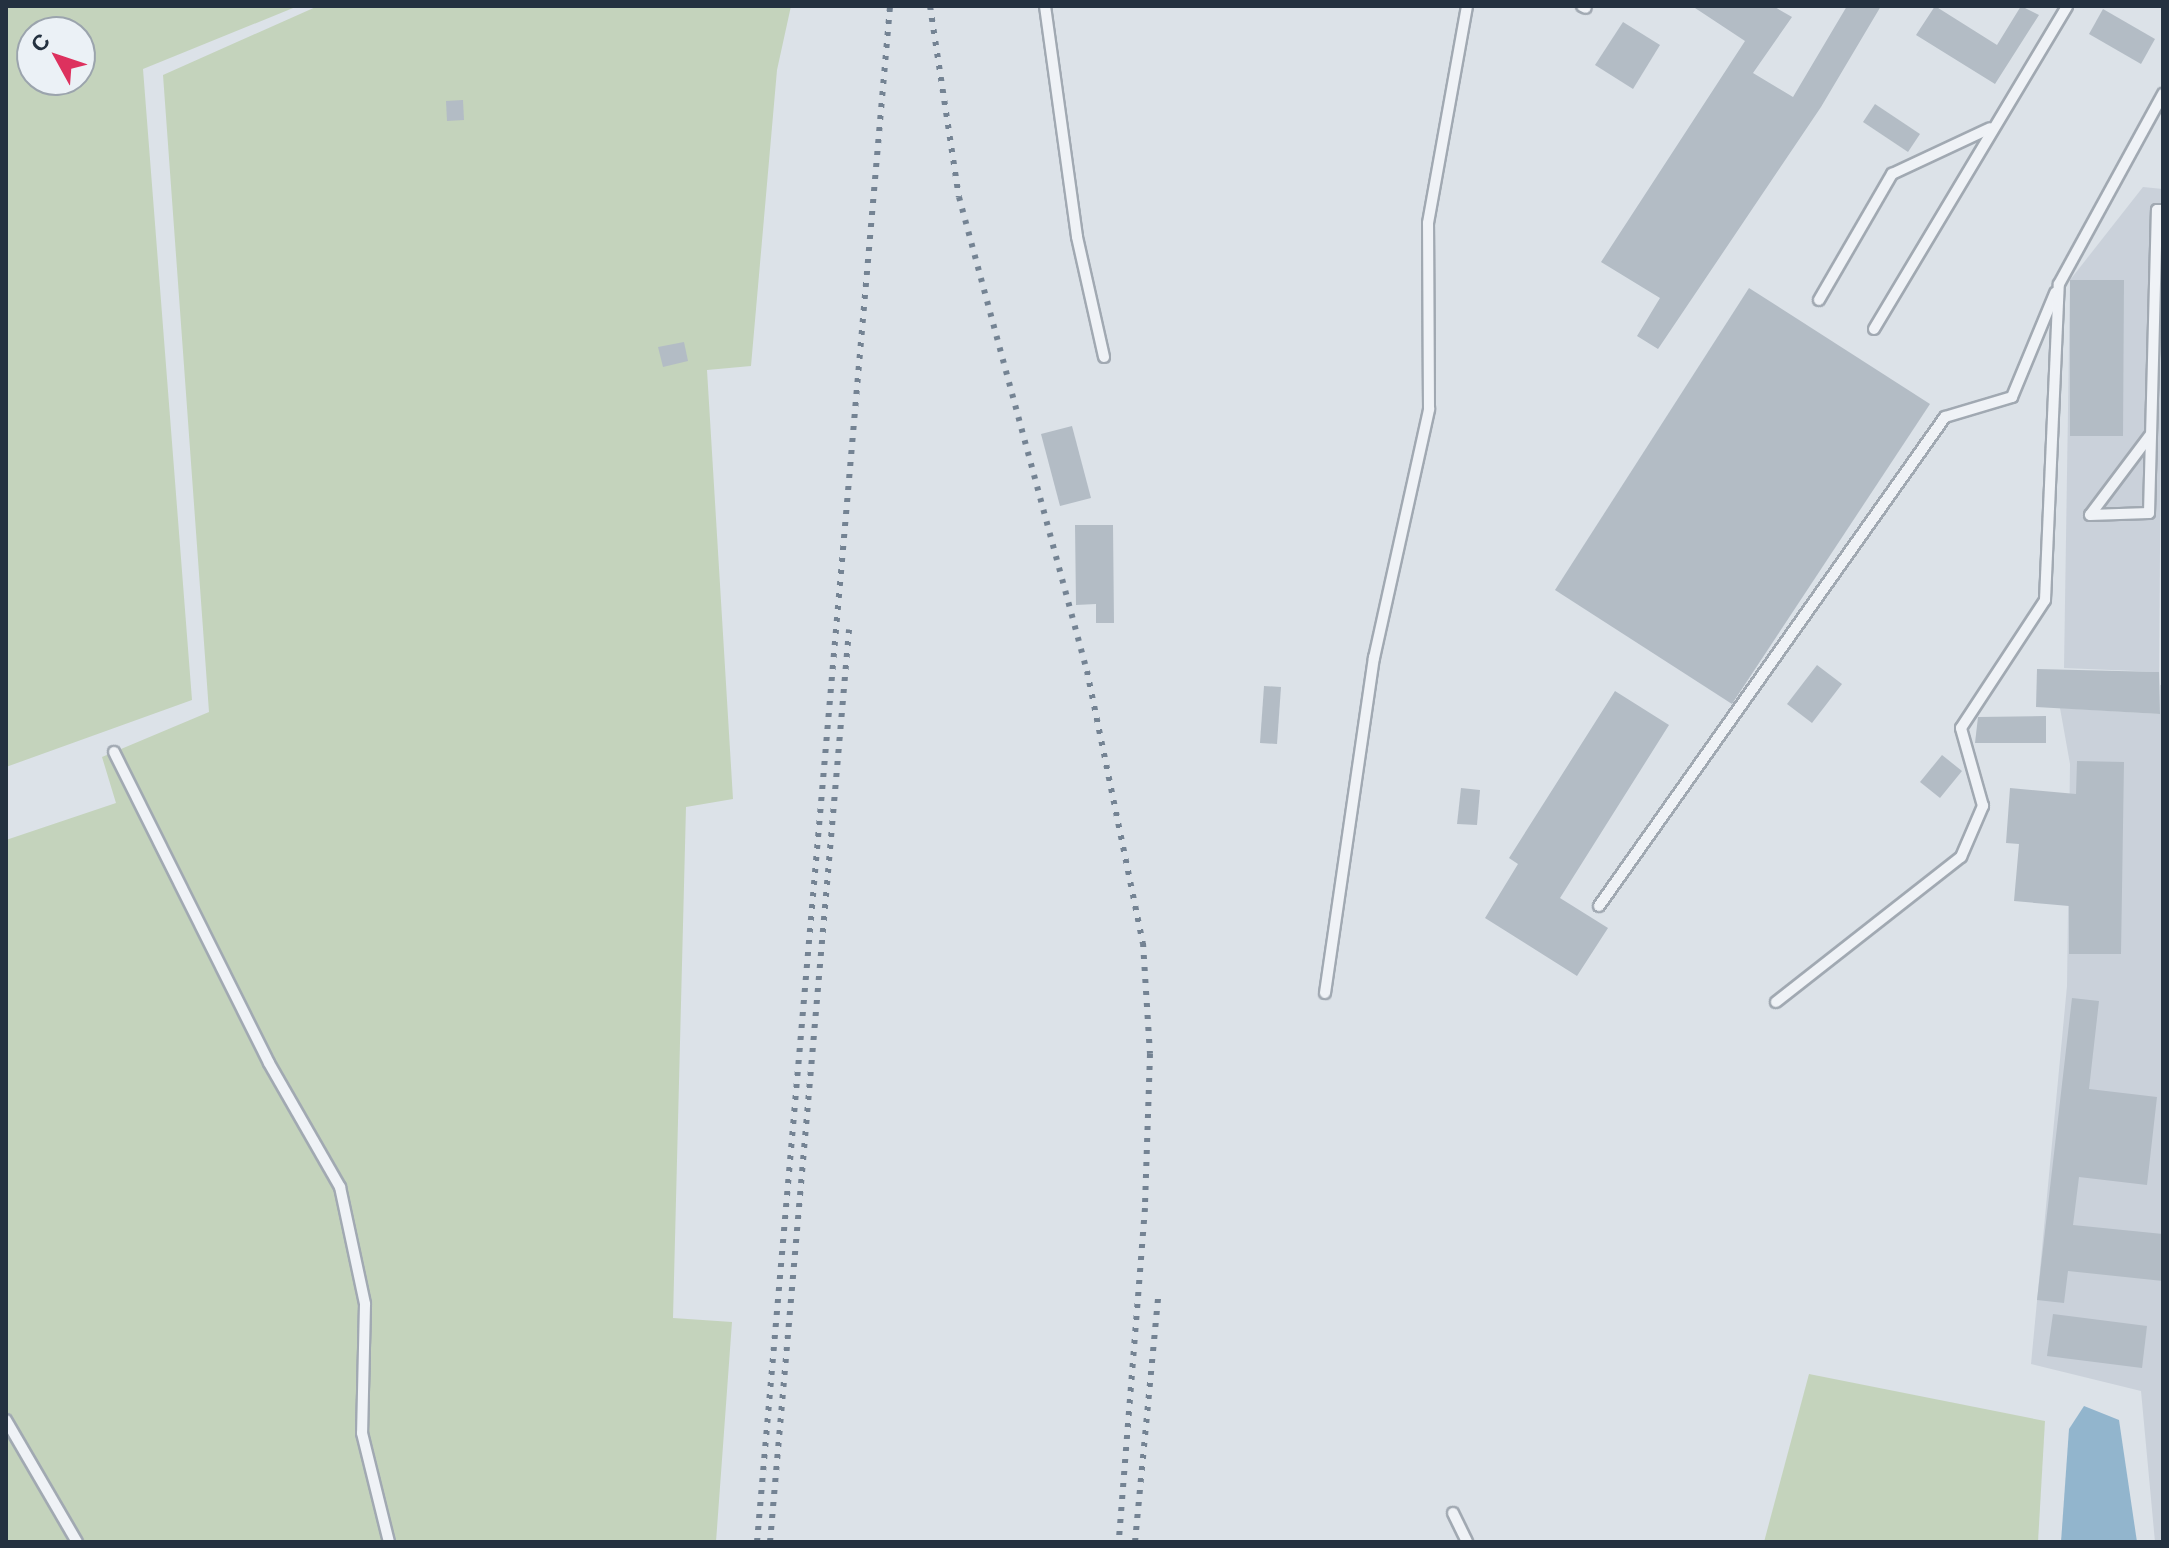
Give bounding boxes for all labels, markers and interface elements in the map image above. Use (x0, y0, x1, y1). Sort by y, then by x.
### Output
north arrow (16, 16, 96, 96)
text: С (24, 27, 54, 56)

